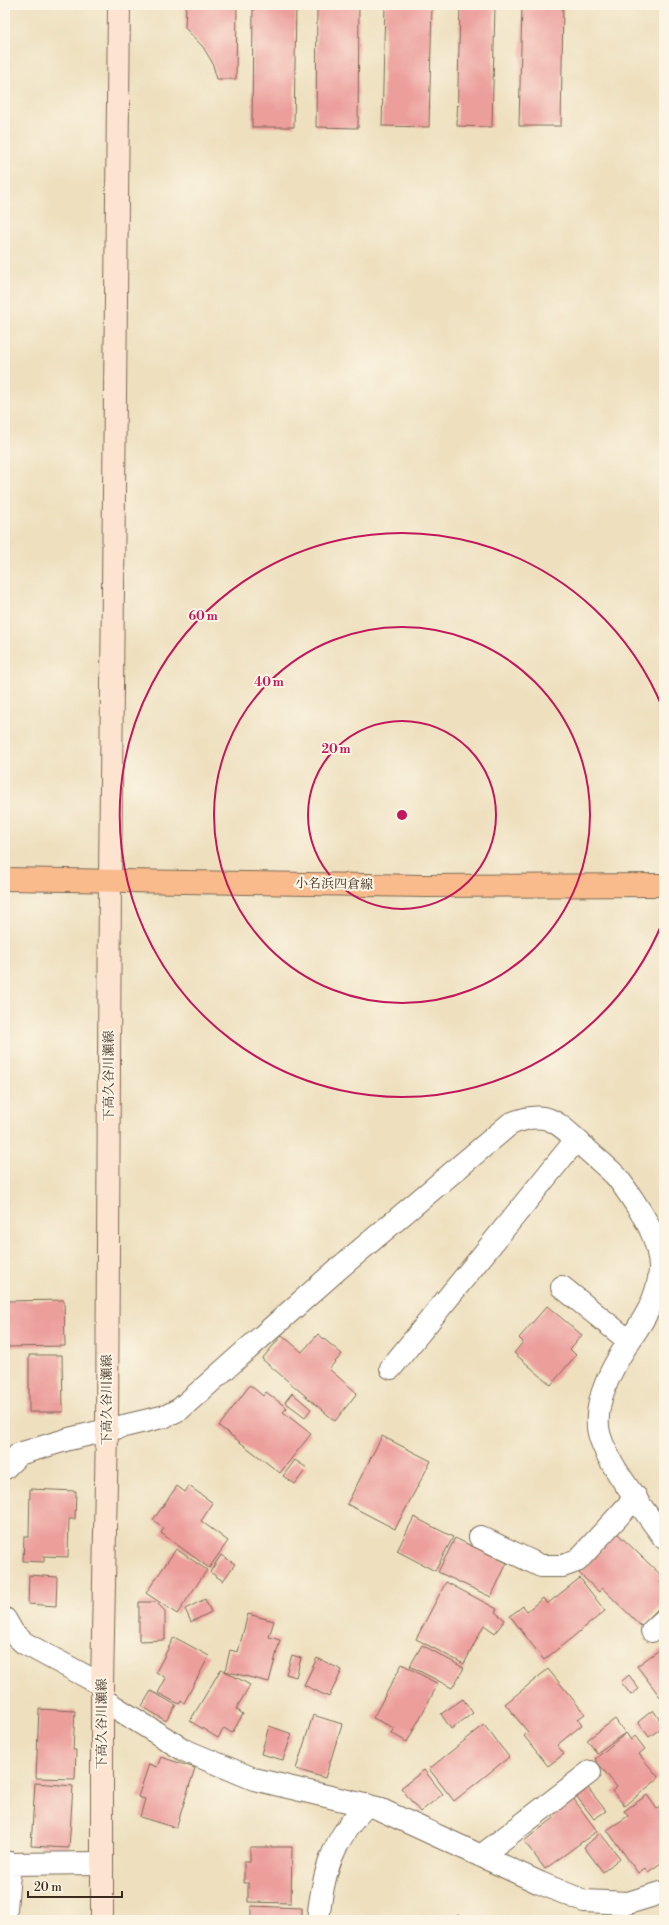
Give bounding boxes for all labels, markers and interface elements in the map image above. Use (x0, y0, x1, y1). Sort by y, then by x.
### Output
text: 60 m (188, 609, 218, 624)
text: 40 m (254, 675, 284, 690)
text: 20 m (321, 742, 351, 757)
centre of rings (395, 808, 409, 822)
street label: 小名浜四倉線 (295, 875, 373, 893)
street label: 下高久谷川瀬線 (101, 1030, 117, 1122)
street label: 下高久谷川瀬線 (99, 1354, 115, 1446)
street label: 下高久谷川瀬線 (94, 1678, 110, 1770)
scale bar (28, 1873, 122, 1899)
text: 20 m (34, 1880, 62, 1895)

